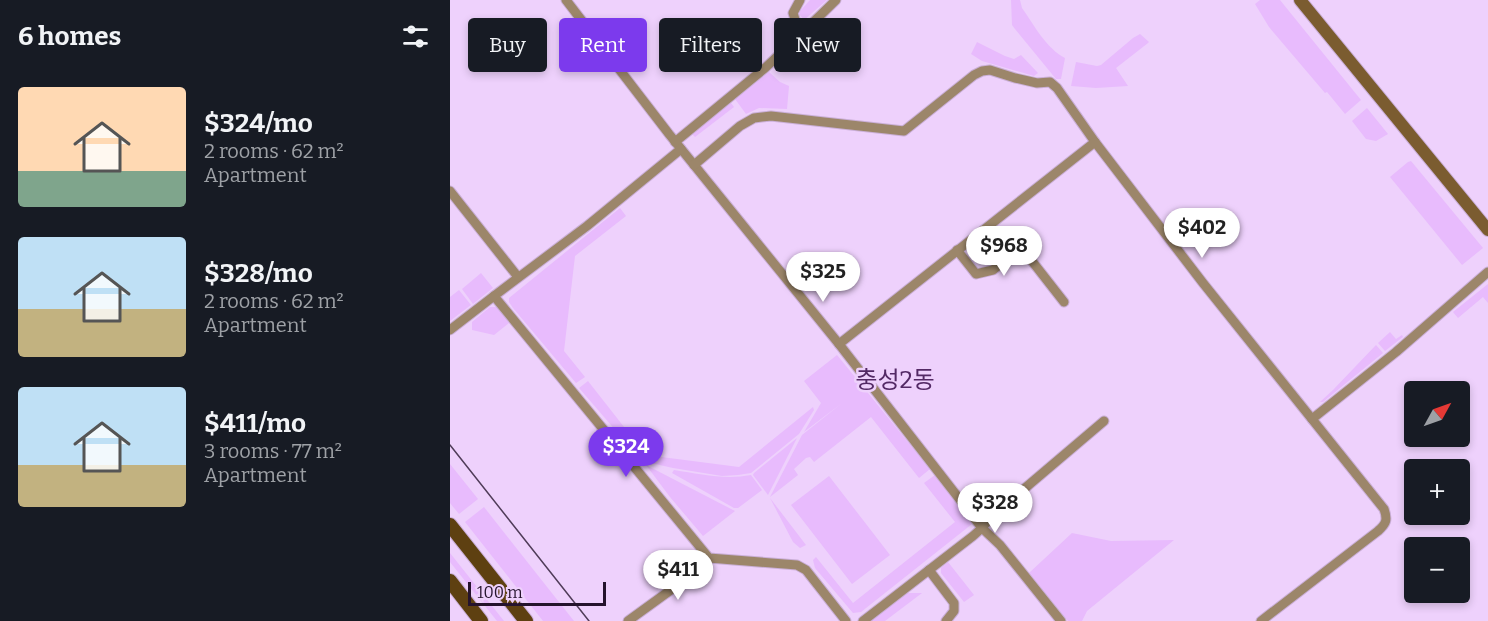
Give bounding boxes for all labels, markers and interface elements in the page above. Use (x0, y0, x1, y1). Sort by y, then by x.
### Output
chip: Buy (468, 18, 547, 72)
chip: Rent (559, 18, 647, 72)
chip: Filters (659, 18, 762, 72)
chip: New (774, 18, 861, 72)
icon: filters (399, 20, 432, 53)
text: 6 homes (18, 21, 121, 52)
text: $324/mo (204, 108, 313, 139)
icon: home (66, 111, 138, 183)
text: 2 rooms · 62 m² (204, 139, 344, 163)
text: Apartment (204, 163, 307, 187)
pin: $402 (1166, 208, 1238, 259)
text: $402 (1178, 215, 1226, 239)
pin: $968 (968, 226, 1040, 277)
text: $968 (980, 233, 1028, 257)
pin: $325 (787, 252, 859, 303)
text: $328/mo (204, 258, 313, 289)
text: $325 (800, 259, 846, 283)
icon: home (66, 261, 138, 333)
text: 2 rooms · 62 m² (204, 289, 344, 313)
text: Apartment (204, 313, 307, 337)
district label: 충성2동 (855, 366, 935, 394)
north arrow (1404, 381, 1470, 447)
map controls (1404, 381, 1470, 603)
text: $411/mo (204, 408, 306, 439)
icon: home (66, 411, 138, 483)
pin: $324 (590, 427, 662, 478)
text: $324 (602, 434, 650, 458)
text: 3 rooms · 77 m² (204, 439, 342, 463)
button: + (1404, 459, 1470, 525)
text: Apartment (204, 463, 307, 487)
pin: $328 (959, 483, 1031, 534)
text: $328 (972, 490, 1018, 514)
button: − (1404, 537, 1470, 603)
pin: $411 (642, 550, 714, 601)
text: $411 (657, 557, 699, 581)
scale bar (468, 579, 606, 606)
text: 100 m (477, 583, 522, 602)

